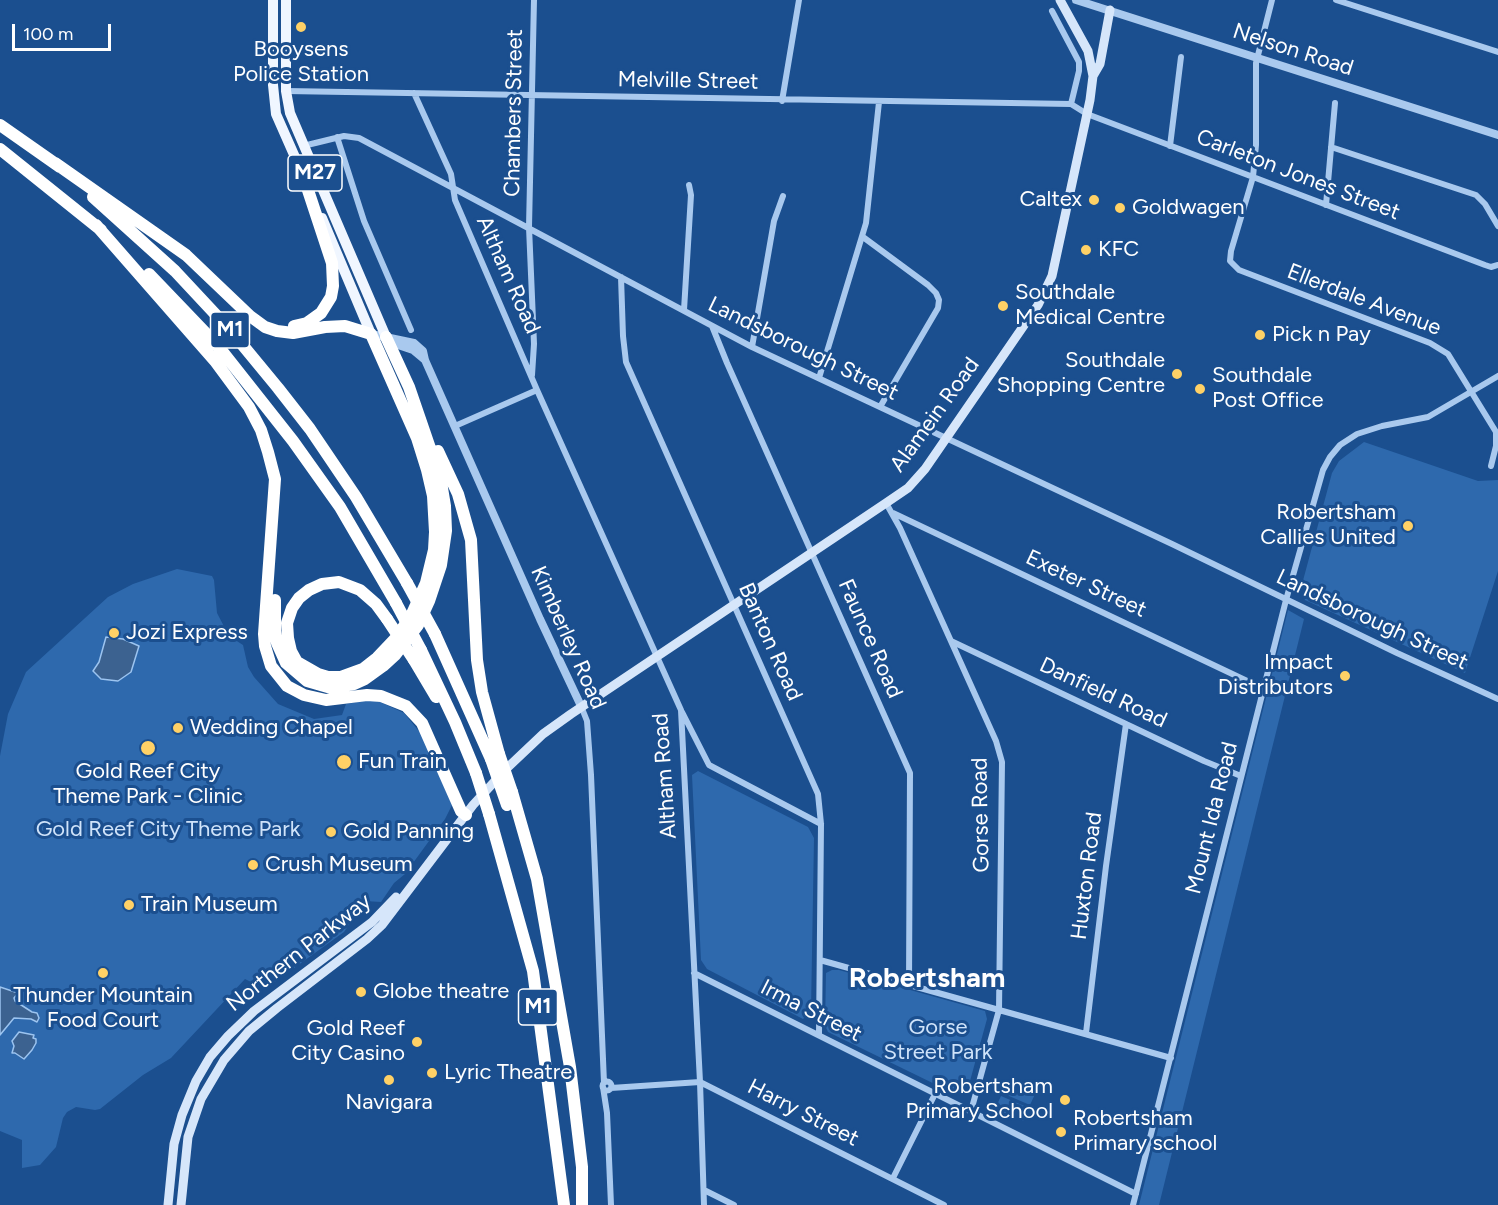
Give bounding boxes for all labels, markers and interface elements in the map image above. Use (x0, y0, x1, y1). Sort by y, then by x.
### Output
scale bar (15, 12, 114, 50)
street label: Nelson Road (1229, 18, 1357, 82)
marker: Booysens Police Station (294, 20, 308, 34)
text: 100 m (23, 23, 73, 45)
street label: Chambers Street (499, 29, 529, 197)
place label: Booysens Police Station (233, 37, 369, 88)
street label: Melville Street (617, 67, 759, 95)
street label: Carleton Jones Street (1193, 124, 1403, 226)
road number: M27 (288, 155, 342, 191)
place label: Caltex (1019, 187, 1082, 213)
marker: Caltex (1087, 193, 1101, 207)
place label: Goldwagen (1132, 195, 1245, 221)
marker: Goldwagen (1113, 201, 1127, 215)
street label: Altham Road (470, 212, 546, 338)
place label: KFC (1098, 237, 1139, 263)
marker: KFC (1079, 243, 1093, 257)
street label: Ellerdale Avenue (1283, 258, 1445, 342)
place label: Southdale Medical Centre (1015, 280, 1165, 332)
street label: Landsborough Street (704, 291, 902, 407)
marker: Southdale Medical Centre (996, 299, 1010, 313)
road number: M1 (210, 312, 250, 348)
place label: Pick n Pay (1272, 322, 1371, 348)
marker: Pick n Pay (1253, 328, 1267, 342)
place label: Southdale Shopping Centre (997, 348, 1165, 400)
street label: Alamein Road (885, 353, 985, 477)
place label: Southdale Post Office (1212, 363, 1324, 414)
marker: Southdale Shopping Centre (1170, 367, 1184, 381)
marker: Southdale Post Office (1193, 382, 1207, 396)
place label: Robertsham Callies United (1260, 500, 1396, 552)
marker: Robertsham Callies United (1401, 519, 1415, 533)
street label: Exeter Street (1021, 545, 1151, 623)
street label: Kimberley Road (525, 562, 611, 714)
street label: Landsborough Street (1272, 564, 1472, 676)
street label: Faunce Road (832, 575, 908, 703)
street label: Banton Road (732, 579, 808, 705)
place label: Jozi Express (126, 620, 248, 646)
marker: Jozi Express (107, 626, 121, 640)
place label: Impact Distributors (1218, 650, 1333, 702)
street label: Danfield Road (1035, 652, 1171, 734)
marker: Impact Distributors (1338, 669, 1352, 683)
street label: Altham Road (647, 712, 683, 840)
place label: Wedding Chapel (190, 715, 353, 741)
marker: Wedding Chapel (171, 721, 185, 735)
marker: Gold Reef City Theme Park - Clinic (139, 739, 157, 757)
street label: Mount Ida Road (1180, 739, 1244, 897)
place label: Fun Train (358, 749, 447, 775)
marker: Fun Train (335, 753, 353, 771)
street label: Gorse Road (967, 757, 995, 873)
place label: Gold Reef City Theme Park - Clinic (53, 759, 243, 810)
street label: Huxton Road (1066, 811, 1108, 941)
park label: Gold Reef City Theme Park (36, 817, 300, 843)
place label: Gold Panning (343, 819, 474, 845)
marker: Gold Panning (324, 825, 338, 839)
place label: Crush Museum (265, 852, 413, 878)
marker: Crush Museum (246, 858, 260, 872)
street label: Northern Parkway (221, 888, 377, 1018)
place label: Train Museum (141, 892, 278, 918)
marker: Train Museum (122, 898, 136, 912)
district label: Robertsham (849, 962, 1005, 996)
marker: Thunder Mountain Food Court (96, 966, 110, 980)
street label: Irma Street (756, 974, 866, 1048)
place label: Globe theatre (373, 979, 509, 1005)
place label: Thunder Mountain Food Court (13, 983, 193, 1034)
marker: Globe theatre (354, 985, 368, 999)
road number: M1 (518, 989, 558, 1025)
park label: Gorse Street Park (884, 1015, 992, 1066)
place label: Gold Reef City Casino (291, 1016, 405, 1068)
marker: Gold Reef City Casino (410, 1035, 424, 1049)
place label: Lyric Theatre (444, 1060, 572, 1086)
marker: Lyric Theatre (425, 1066, 439, 1080)
marker: Navigara (382, 1073, 396, 1087)
street label: Harry Street (743, 1074, 863, 1152)
place label: Robertsham Primary School (905, 1074, 1053, 1126)
place label: Navigara (345, 1090, 433, 1116)
marker: Robertsham Primary School (1058, 1093, 1072, 1107)
place label: Robertsham Primary school (1073, 1106, 1217, 1158)
marker: Robertsham Primary school (1054, 1125, 1068, 1139)

